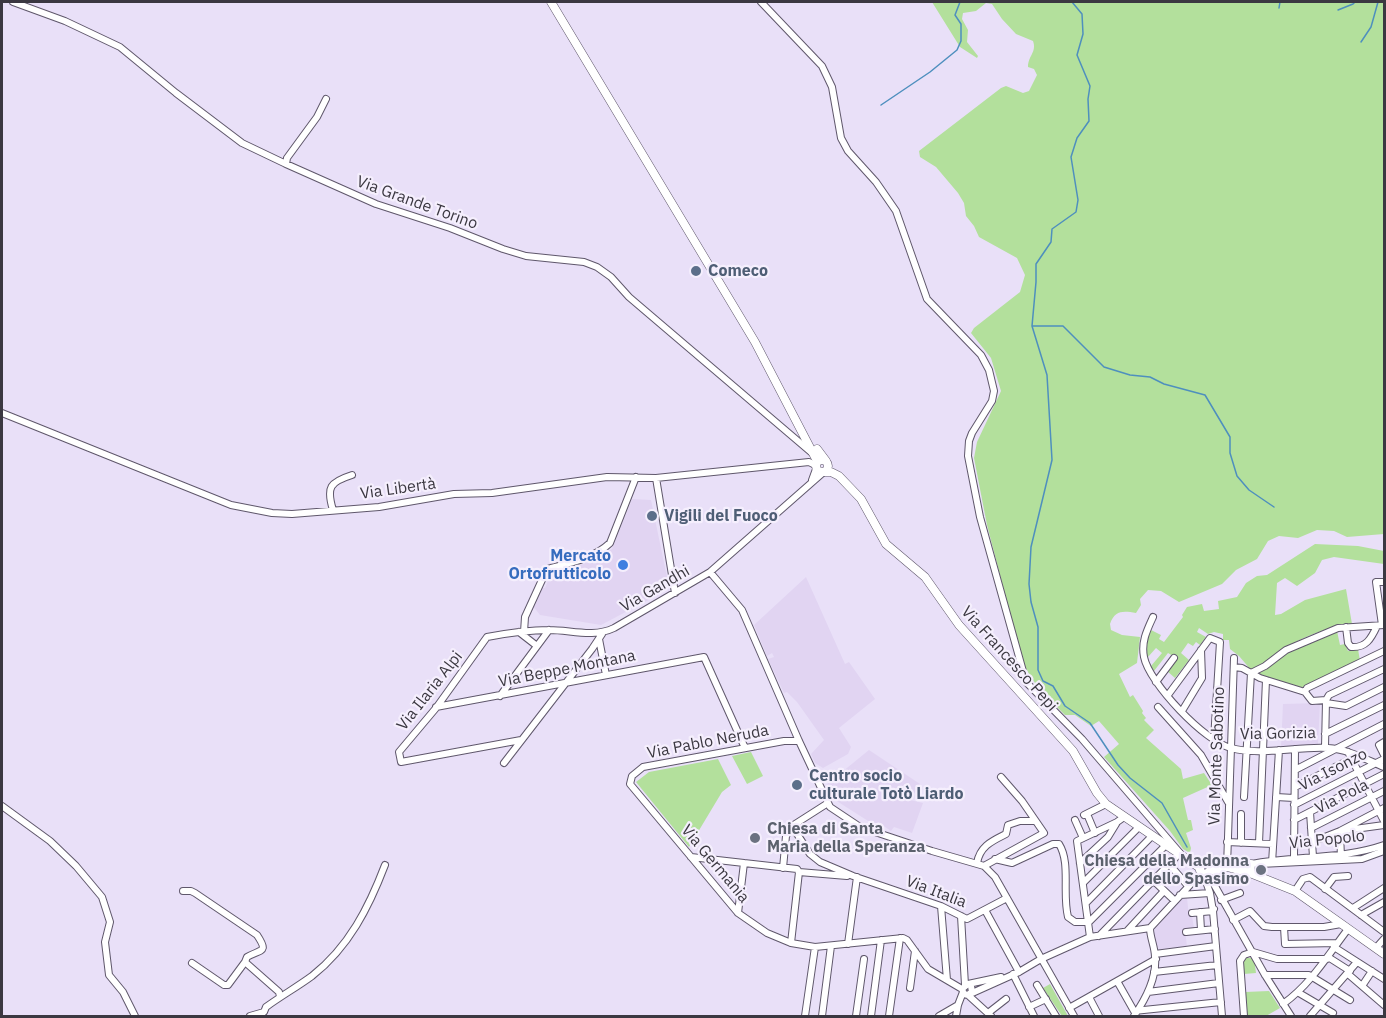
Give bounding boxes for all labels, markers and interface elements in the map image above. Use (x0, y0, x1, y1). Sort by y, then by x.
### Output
street label: Via Grande Torino (354, 172, 480, 234)
place label: Comeco (708, 261, 768, 281)
marker: Comeco (689, 264, 703, 278)
street label: Via Libertà (359, 474, 437, 504)
place label: Vigili del Fuoco (664, 506, 778, 526)
marker: Vigili del Fuoco (645, 509, 659, 523)
place label: Mercato Ortofrutticolo (508, 546, 611, 584)
marker: Mercato Ortofrutticolo (616, 558, 630, 572)
street label: Via Gandhi (617, 561, 693, 617)
street label: Via Francesco Pepi (957, 602, 1061, 716)
street label: Via Beppe Montana (497, 646, 637, 692)
street label: Via Ilaria Alpi (393, 647, 467, 735)
street label: Via Monte Sabotino (1205, 686, 1229, 826)
street label: Via Pablo Neruda (646, 721, 770, 763)
street label: Via Gorizia (1240, 724, 1316, 744)
street label: Via Isonzo (1295, 745, 1371, 795)
place label: Centro socio culturale Totò Liardo (809, 766, 964, 804)
street label: Via Pola (1312, 775, 1372, 819)
marker: Centro socio culturale Totò Liardo (790, 778, 804, 792)
place label: Chiesa di Santa Maria della Speranza (767, 819, 925, 857)
street label: Via Germania (677, 821, 753, 907)
street label: Via Popolo (1288, 826, 1366, 854)
marker: Chiesa di Santa Maria della Speranza (748, 831, 762, 845)
place label: Chiesa della Madonna dello Spasimo (1084, 851, 1249, 889)
marker: Chiesa della Madonna dello Spasimo (1254, 863, 1268, 877)
street label: Via Italia (903, 872, 969, 912)

